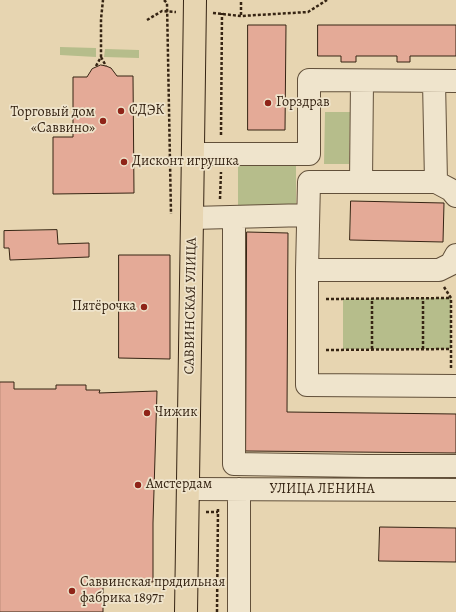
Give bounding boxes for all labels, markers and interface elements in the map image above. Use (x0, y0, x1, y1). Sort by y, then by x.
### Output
place label: Горздрав (276, 95, 330, 111)
marker: Горздрав (263, 98, 273, 108)
place label: СДЭК (129, 103, 164, 119)
place label: Торговый дом «Саввино» (11, 105, 95, 138)
marker: СДЭК (116, 106, 126, 116)
marker: Торговый дом «Саввино» (98, 116, 108, 126)
place label: Дисконт игрушка (132, 154, 239, 170)
marker: Дисконт игрушка (119, 157, 129, 167)
street label: САВВИНСКАЯ УЛИЦА (181, 237, 201, 375)
place label: Пятёрочка (72, 299, 136, 315)
marker: Пятёрочка (139, 302, 149, 312)
place label: Чижик (155, 405, 197, 421)
marker: Чижик (142, 408, 152, 418)
place label: Амстердам (146, 477, 212, 493)
marker: Амстердам (133, 480, 143, 490)
street label: УЛИЦА ЛЕНИНА (269, 482, 375, 498)
place label: Саввинская прядильная фабрика 1897г (80, 575, 225, 608)
marker: Саввинская прядильная фабрика 1897г (67, 586, 77, 596)

